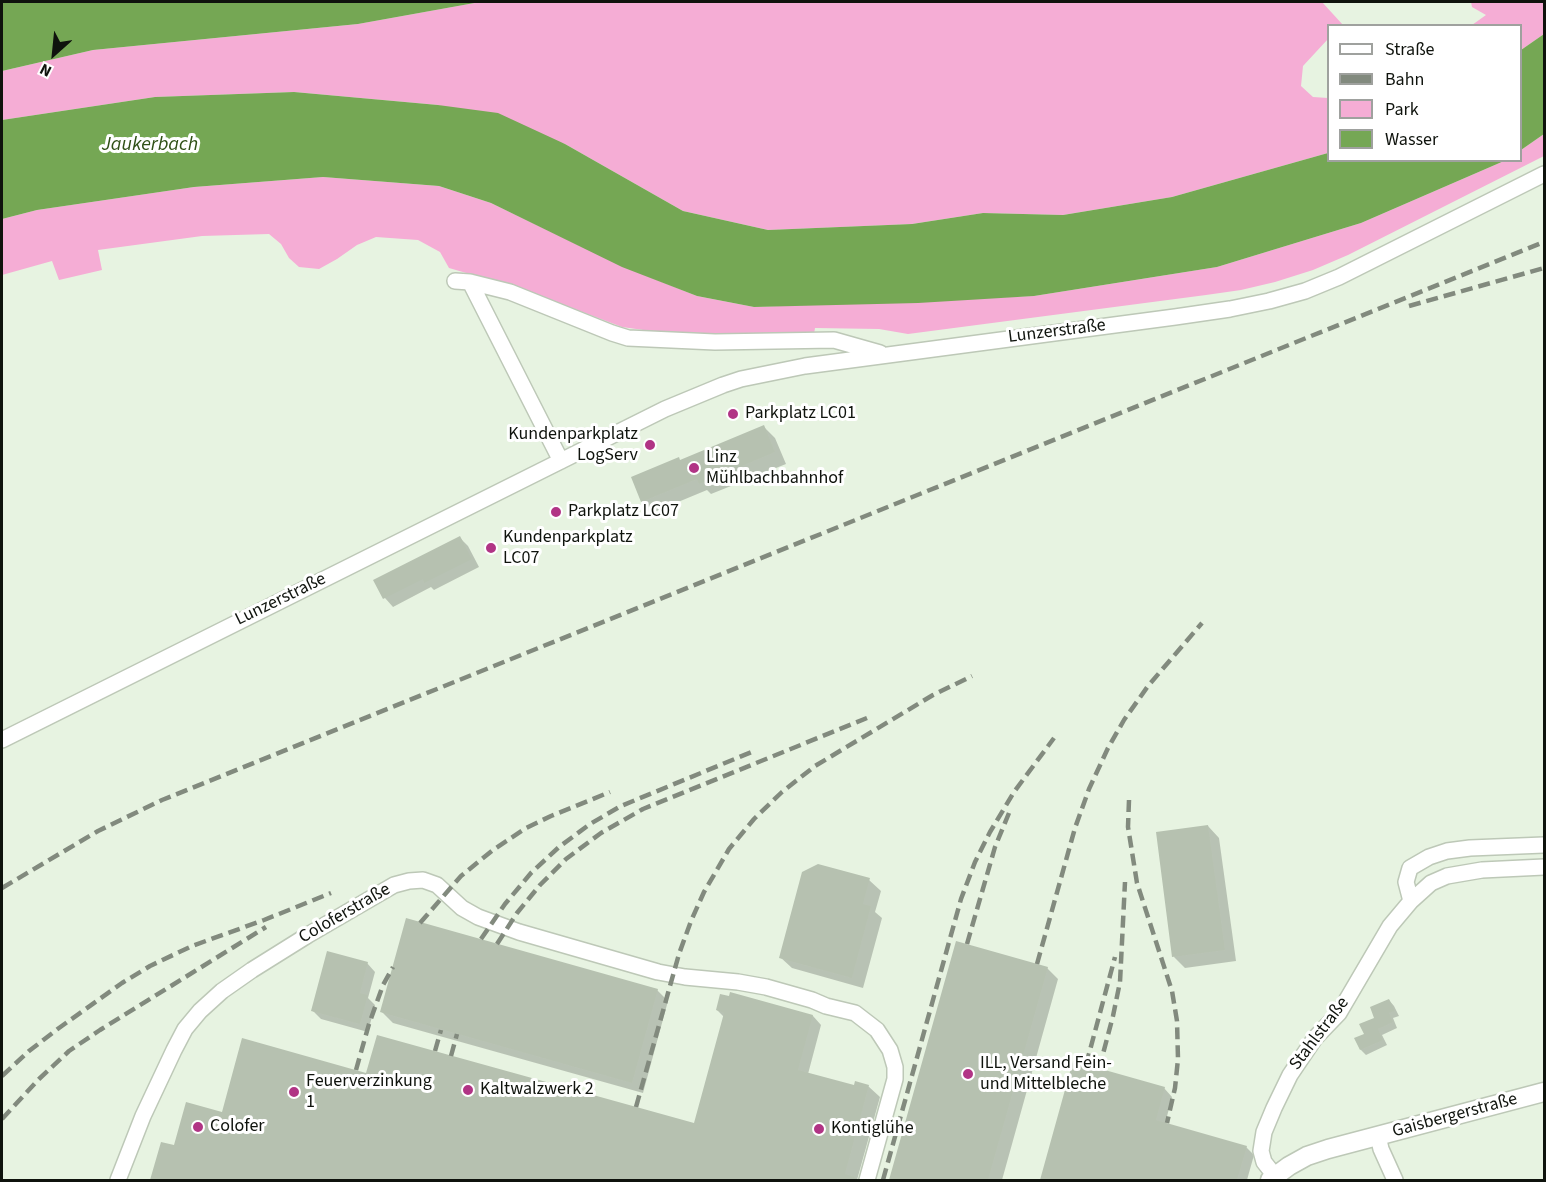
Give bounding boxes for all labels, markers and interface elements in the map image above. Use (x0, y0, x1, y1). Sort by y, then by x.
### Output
north arrow (24, 24, 84, 84)
legend (1327, 24, 1522, 162)
text: Straße (1385, 37, 1434, 62)
text: N (36, 58, 56, 82)
text: Bahn (1385, 67, 1424, 92)
text: Park (1385, 97, 1419, 122)
text: Wasser (1385, 127, 1438, 152)
water label: Jaukerbach (102, 134, 198, 158)
street label: Lunzerstraße (1007, 315, 1107, 349)
place label: Parkplatz LC01 (745, 403, 856, 425)
marker: Parkplatz LC01 (726, 407, 740, 421)
place label: Kundenparkplatz LogServ (508, 424, 638, 466)
marker: Kundenparkplatz LogServ (643, 438, 657, 452)
place label: Linz Mühlbachbahnhof (706, 447, 843, 490)
marker: Linz Mühlbachbahnhof (687, 461, 701, 475)
place label: Parkplatz LC07 (568, 501, 679, 523)
marker: Parkplatz LC07 (549, 505, 563, 519)
place label: Kundenparkplatz LC07 (503, 527, 633, 570)
marker: Kundenparkplatz LC07 (484, 541, 498, 555)
street label: Lunzerstraße (232, 569, 330, 631)
street label: Coloferstraße (295, 879, 395, 949)
street label: Stahlstraße (1286, 993, 1354, 1075)
place label: ILL, Versand Fein- und Mittelbleche (980, 1053, 1112, 1096)
marker: ILL, Versand Fein- und Mittelbleche (961, 1067, 975, 1081)
place label: Feuerverzinkung 1 (306, 1071, 432, 1114)
place label: Kaltwalzwerk 2 (480, 1079, 594, 1101)
marker: Kaltwalzwerk 2 (461, 1083, 475, 1097)
marker: Feuerverzinkung 1 (287, 1085, 301, 1099)
street label: Gaisbergerstraße (1390, 1089, 1520, 1143)
place label: Colofer (210, 1116, 265, 1138)
place label: Kontiglühe (831, 1118, 914, 1140)
marker: Colofer (191, 1120, 205, 1134)
marker: Kontiglühe (812, 1122, 826, 1136)

